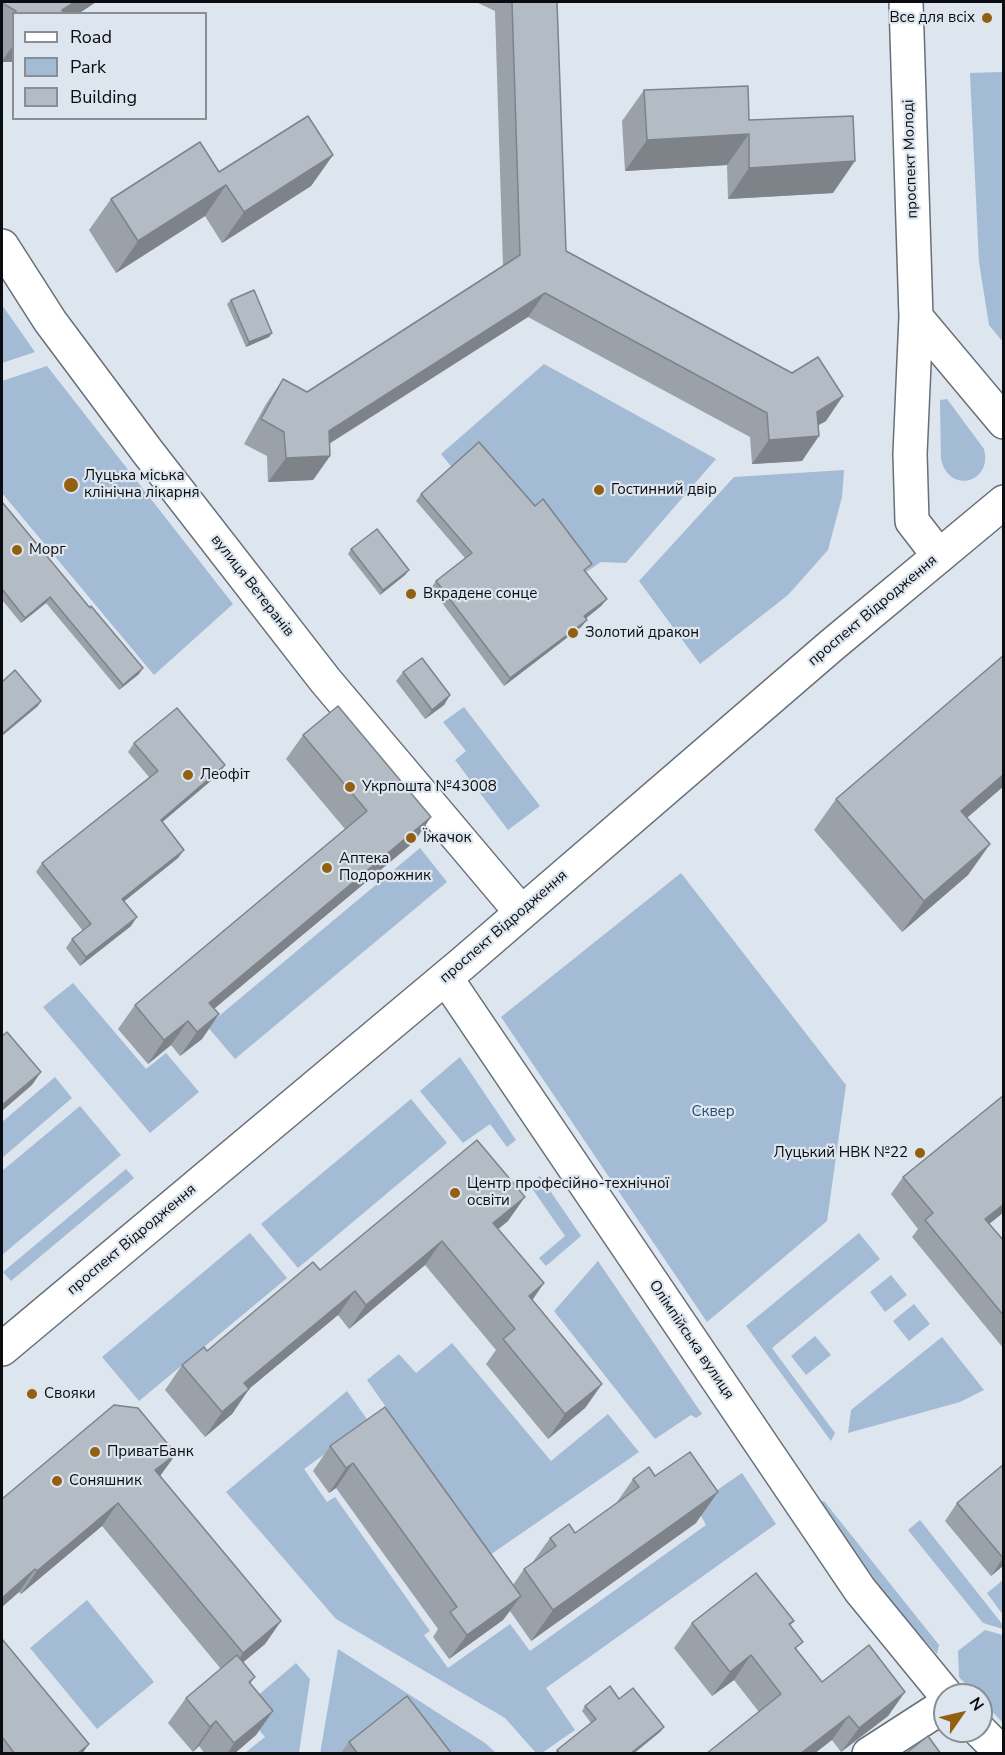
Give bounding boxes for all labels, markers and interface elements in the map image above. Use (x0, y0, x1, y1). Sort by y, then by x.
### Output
place label: Все для всіх (889, 9, 975, 27)
marker: Все для всіх (980, 11, 994, 25)
legend (12, 12, 207, 120)
text: Road (70, 25, 112, 49)
text: Park (70, 55, 106, 79)
text: Building (70, 85, 137, 109)
street label: проспект Молоді (900, 99, 922, 219)
place label: Луцька міська клінічна лікарня (84, 467, 200, 502)
marker: Луцька міська клінічна лікарня (62, 476, 80, 494)
place label: Гостинний двір (611, 481, 717, 499)
marker: Гостинний двір (592, 483, 606, 497)
street label: вулиця Ветеранів (207, 531, 297, 641)
place label: Морг (29, 541, 66, 559)
marker: Морг (10, 543, 24, 557)
street label: проспект Відродження (805, 552, 941, 670)
place label: Вкрадене сонце (423, 585, 537, 603)
marker: Вкрадене сонце (404, 587, 418, 601)
place label: Золотий дракон (585, 624, 699, 642)
marker: Золотий дракон (566, 626, 580, 640)
place label: Леофіт (200, 766, 250, 784)
marker: Леофіт (181, 768, 195, 782)
place label: Укрпошта №43008 (362, 778, 497, 796)
marker: Укрпошта №43008 (343, 780, 357, 794)
place label: Їжачок (423, 829, 471, 847)
marker: Їжачок (404, 831, 418, 845)
place label: Аптека Подорожник (339, 850, 431, 885)
marker: Аптека Подорожник (320, 861, 334, 875)
street label: проспект Відродження (437, 867, 571, 987)
park label: Сквер (691, 1103, 735, 1121)
place label: Луцький НВК №22 (774, 1144, 908, 1162)
marker: Луцький НВК №22 (913, 1146, 927, 1160)
place label: Центр професійно-технічної освіти (467, 1175, 669, 1210)
street label: проспект Відродження (64, 1181, 200, 1299)
marker: Центр професійно-технічної освіти (448, 1186, 462, 1200)
street label: Олімпійська вулиця (644, 1277, 738, 1403)
place label: Свояки (44, 1385, 96, 1403)
marker: Свояки (25, 1387, 39, 1401)
place label: ПриватБанк (107, 1443, 194, 1461)
marker: ПриватБанк (88, 1445, 102, 1459)
place label: Соняшник (69, 1472, 142, 1490)
marker: Соняшник (50, 1474, 64, 1488)
north arrow (933, 1683, 993, 1743)
text: N (964, 1693, 989, 1715)

